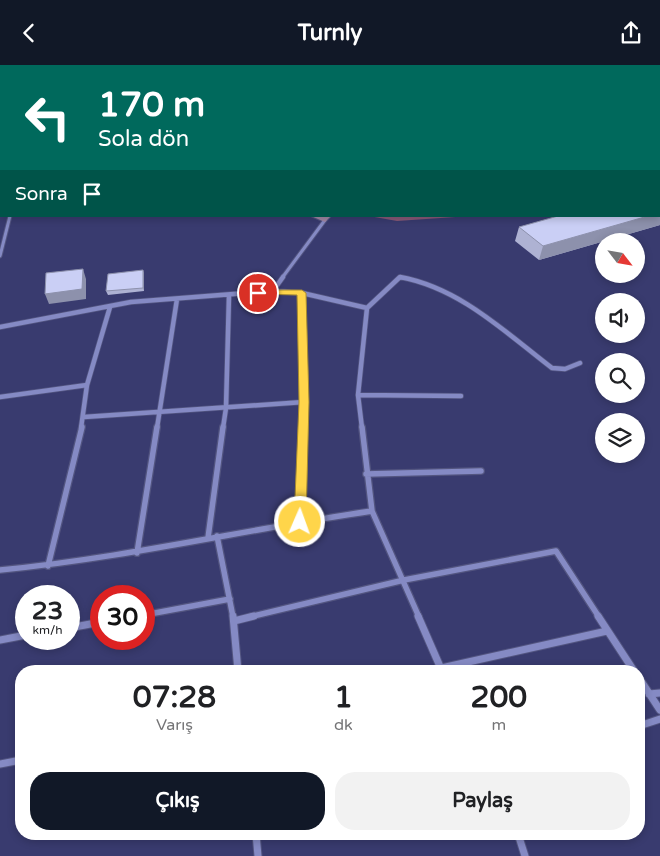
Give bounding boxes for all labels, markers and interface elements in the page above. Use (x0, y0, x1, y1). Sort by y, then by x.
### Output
icon: back (15, 19, 43, 47)
icon: share (617, 19, 645, 47)
text: Turnly (298, 20, 362, 46)
text: 170 m (98, 84, 205, 126)
icon: left (15, 85, 80, 150)
text: Sola dön (98, 126, 189, 152)
icon: arrive (78, 180, 106, 208)
text: Sonra (15, 183, 68, 205)
north arrow (595, 233, 645, 283)
map controls (595, 233, 645, 463)
pin (237, 272, 279, 314)
icon: arrive (244, 279, 272, 307)
button: sound (595, 293, 645, 343)
button: search (595, 353, 645, 403)
button: layers (595, 413, 645, 463)
position arrow (273, 495, 325, 547)
speed limit sign: 30 (90, 585, 155, 650)
text: 23 (32, 596, 63, 626)
text: km/h (32, 623, 63, 637)
text: 07:28 (133, 679, 216, 716)
text: 1 (334, 679, 353, 716)
text: 200 (471, 679, 527, 716)
text: Varış (156, 715, 193, 735)
text: dk (334, 715, 353, 735)
text: m (492, 715, 506, 735)
button: Çıkış (30, 772, 325, 830)
button: Paylaş (335, 772, 630, 830)

